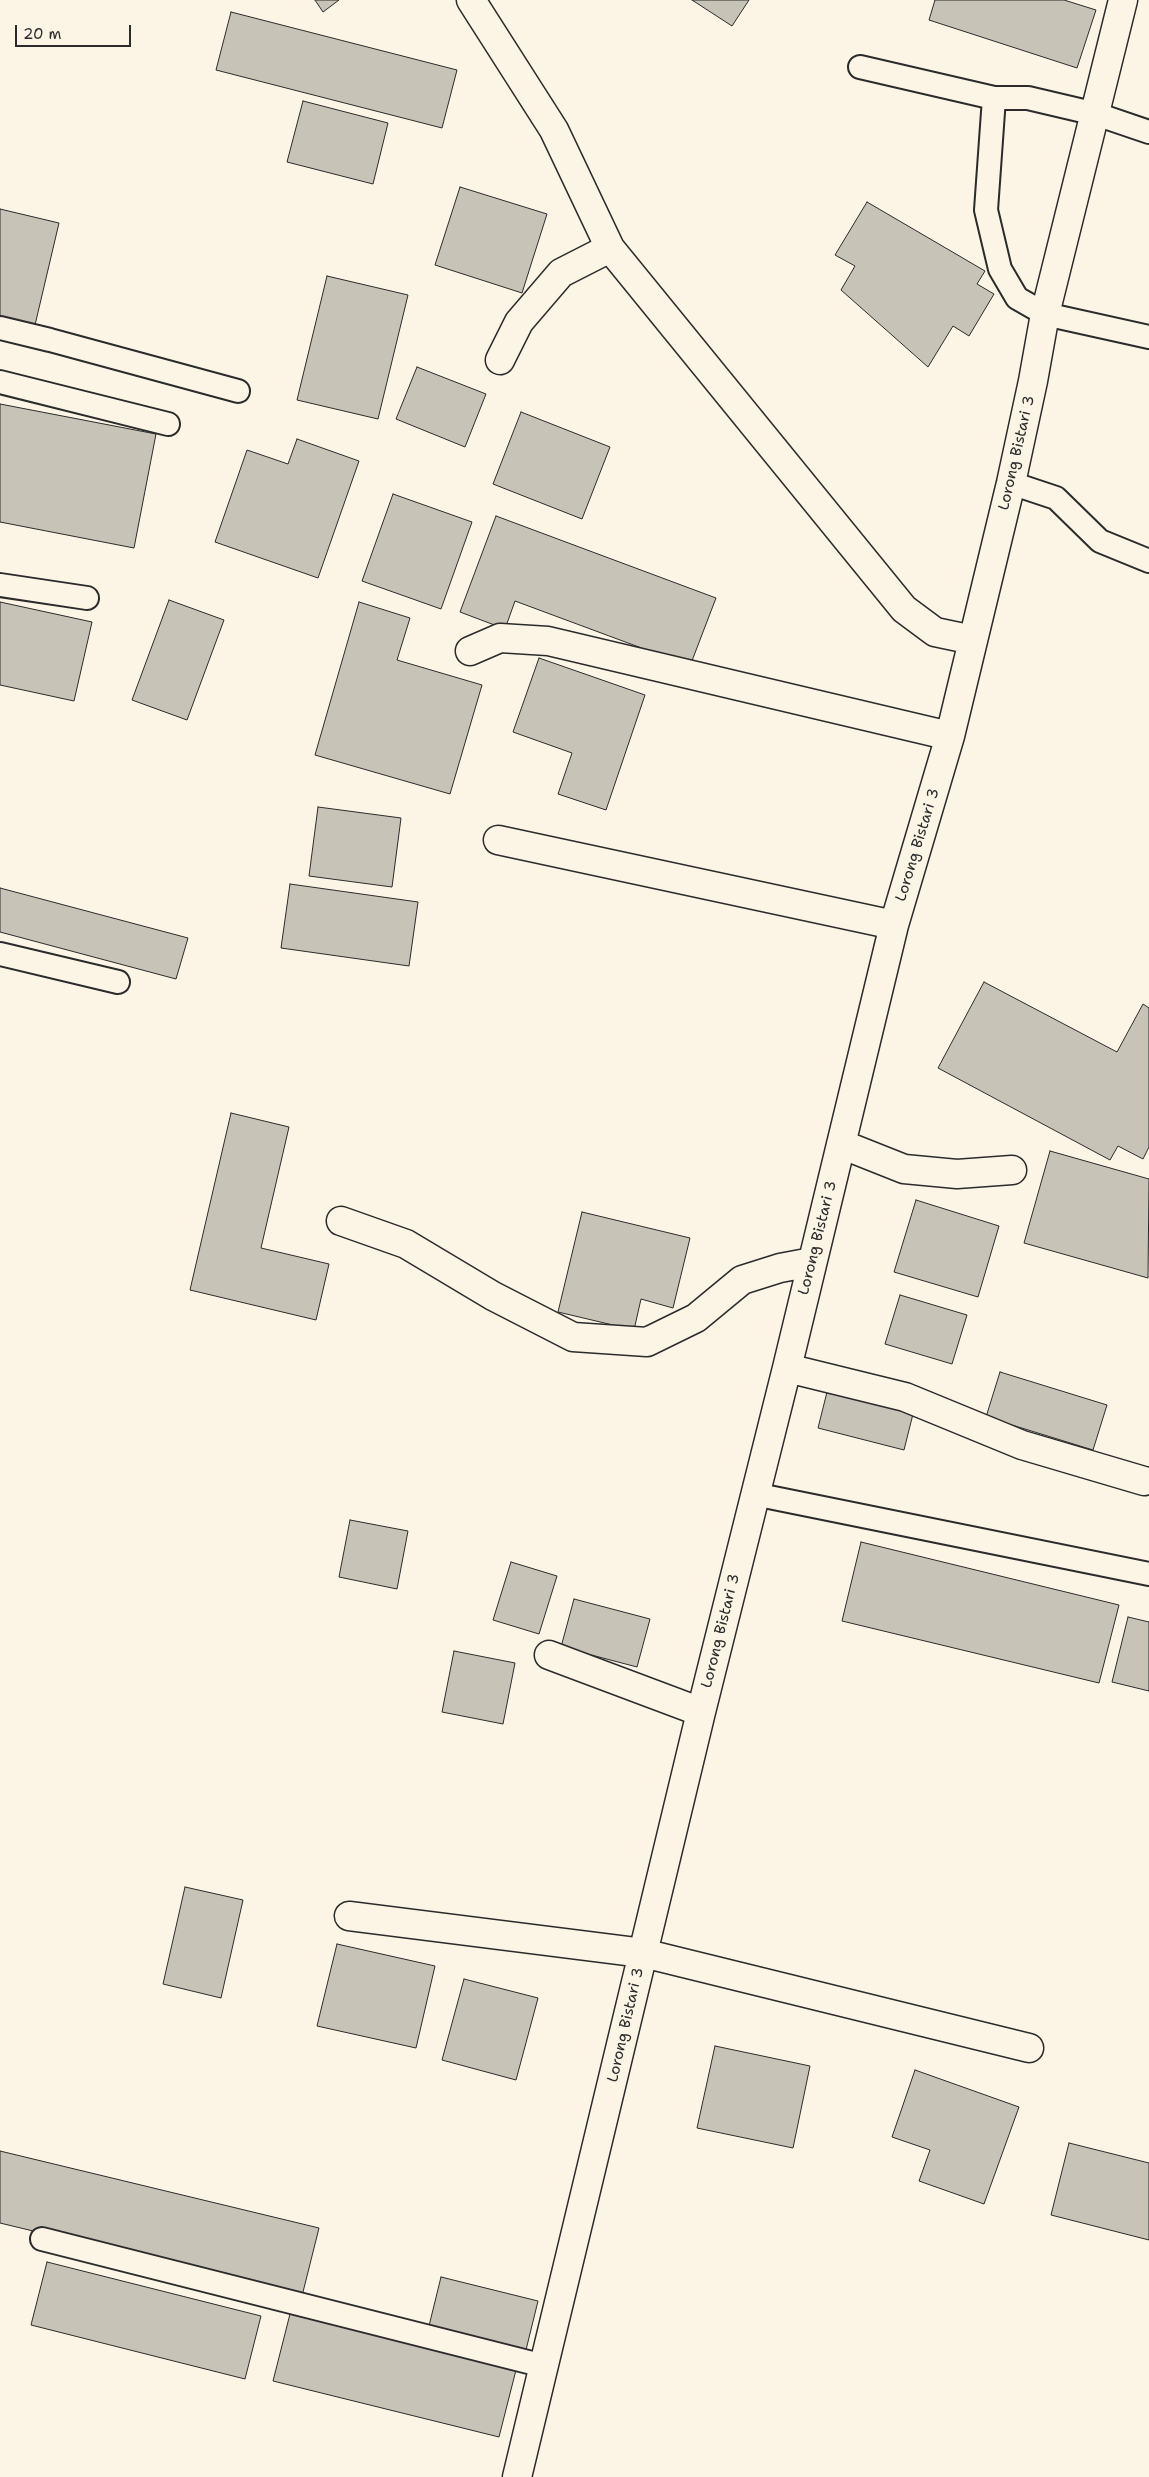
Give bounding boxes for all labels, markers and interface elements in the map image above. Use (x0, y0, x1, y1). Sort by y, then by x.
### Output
scale bar (18, 15, 134, 47)
text: 20 m (23, 24, 62, 44)
street label: Lorong Bistari 3 (995, 394, 1039, 512)
street label: Lorong Bistari 3 (892, 786, 944, 904)
street label: Lorong Bistari 3 (795, 1179, 841, 1297)
street label: Lorong Bistari 3 (698, 1572, 744, 1690)
street label: Lorong Bistari 3 (604, 1966, 648, 2084)

